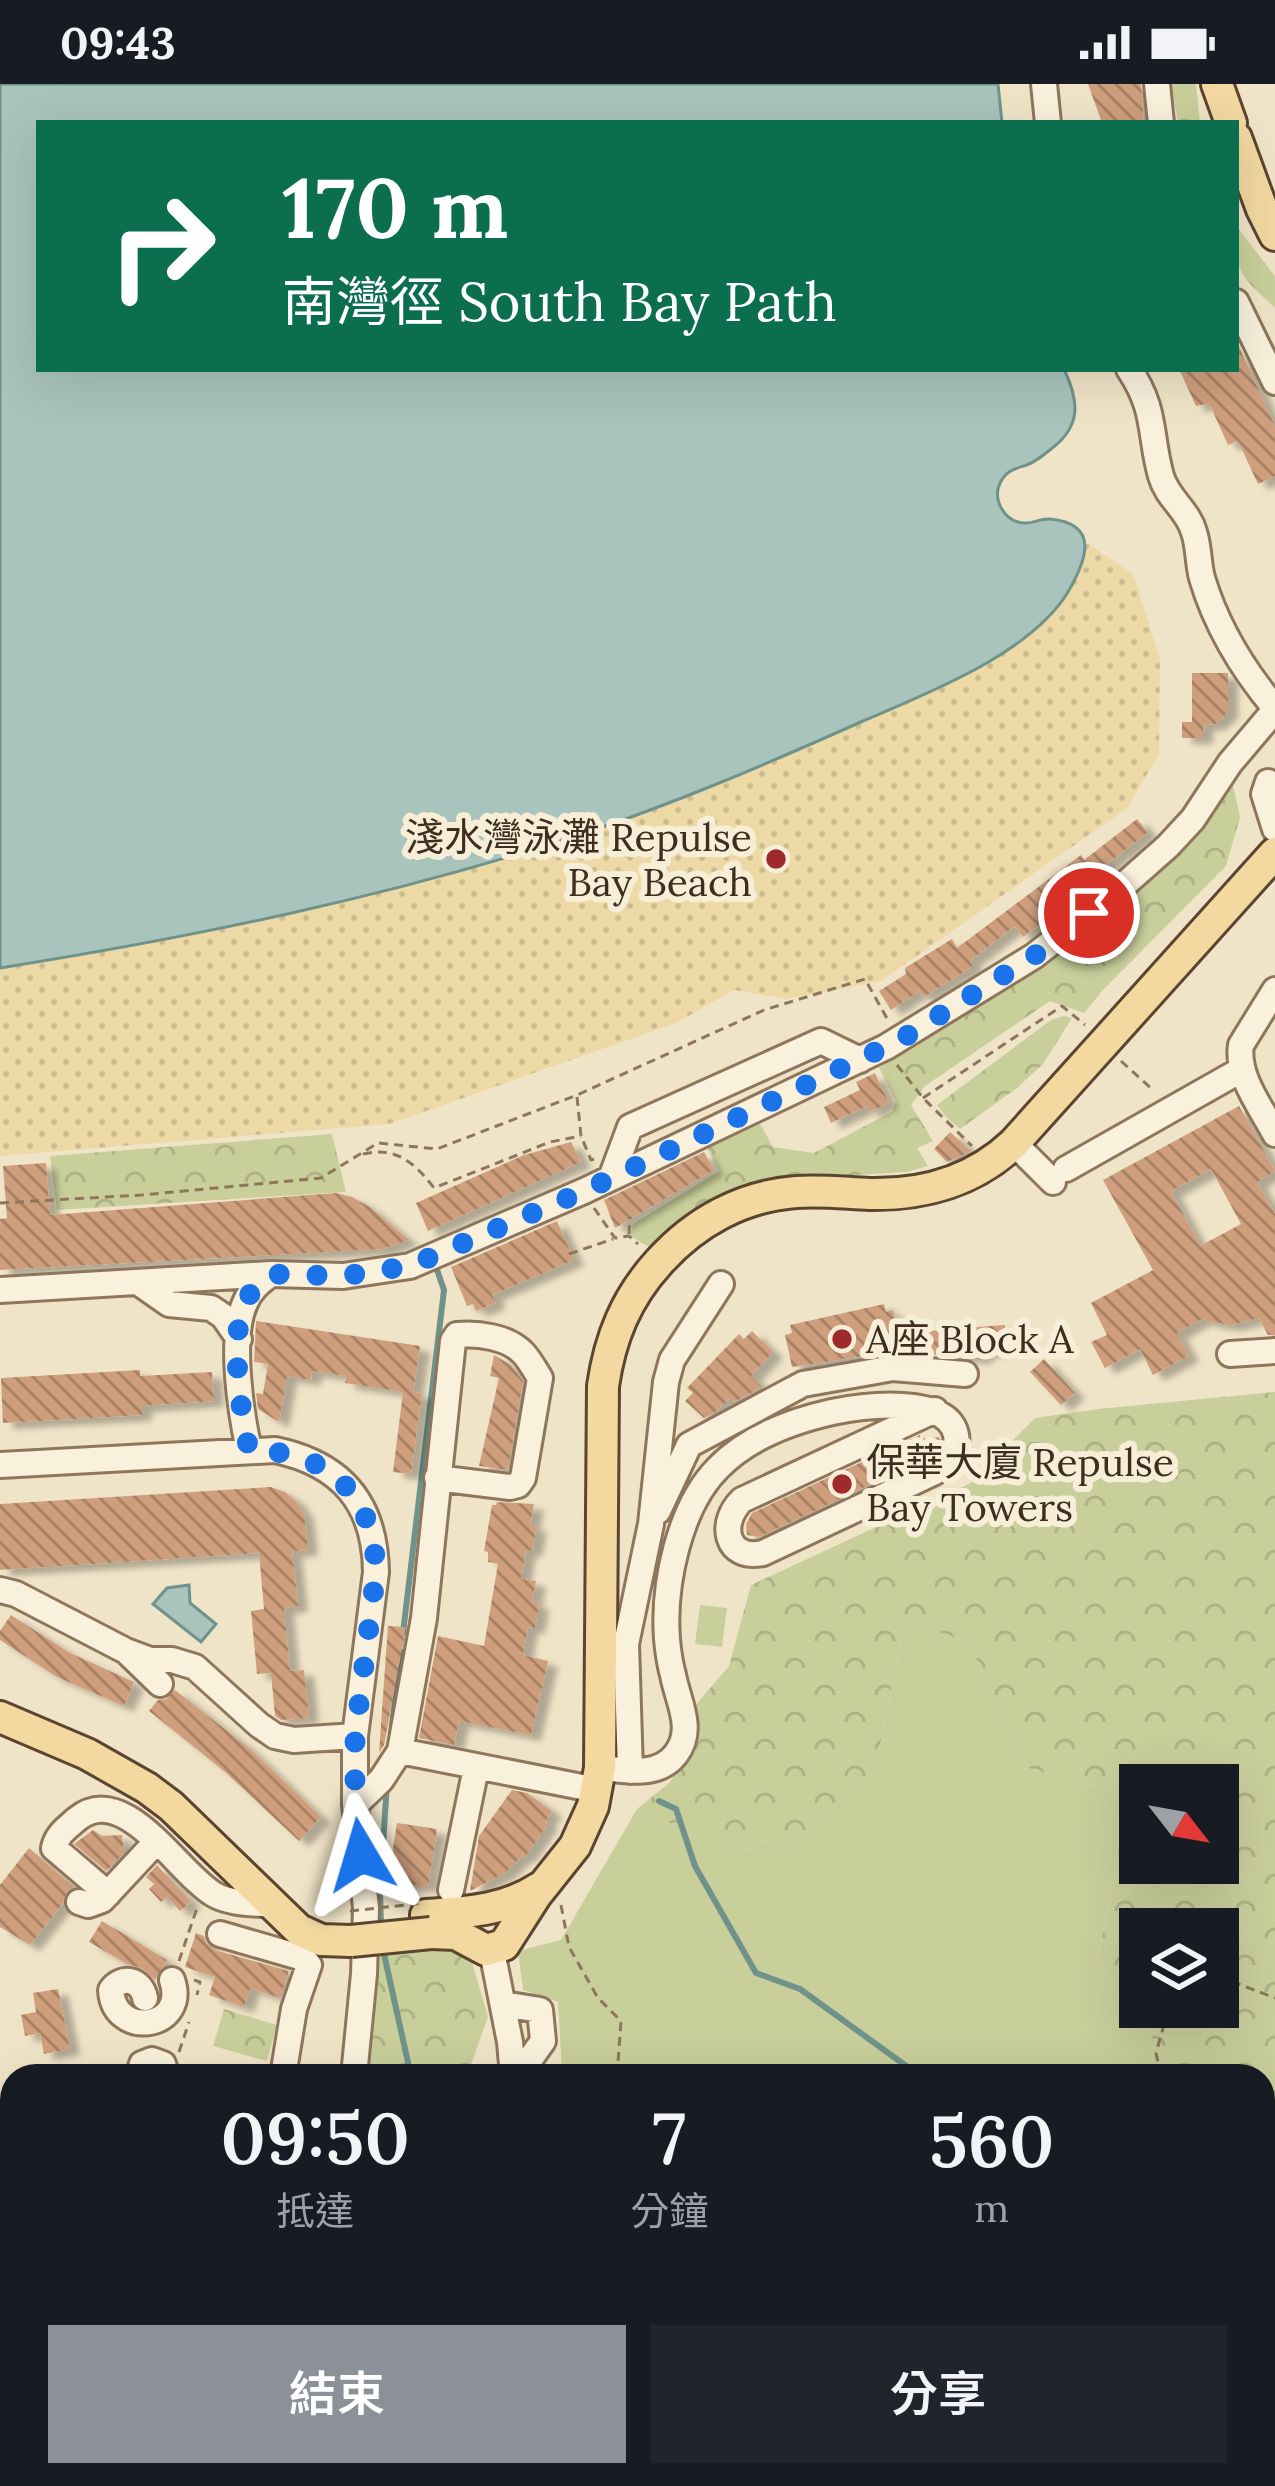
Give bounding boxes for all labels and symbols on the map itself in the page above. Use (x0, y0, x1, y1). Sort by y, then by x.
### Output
place label: 淺水灣泳灘 Repulse Bay Beach (405, 812, 752, 907)
marker: 淺水灣泳灘 Repulse Bay Beach (763, 846, 789, 872)
pin (1038, 862, 1140, 964)
place label: A座 Block A (865, 1314, 1074, 1364)
marker: A座 Block A (829, 1326, 855, 1352)
place label: 保華大廈 Repulse Bay Towers (866, 1437, 1174, 1532)
marker: 保華大廈 Repulse Bay Towers (829, 1471, 855, 1497)
north arrow (1119, 1764, 1239, 1884)
position arrow (298, 1792, 424, 1918)

